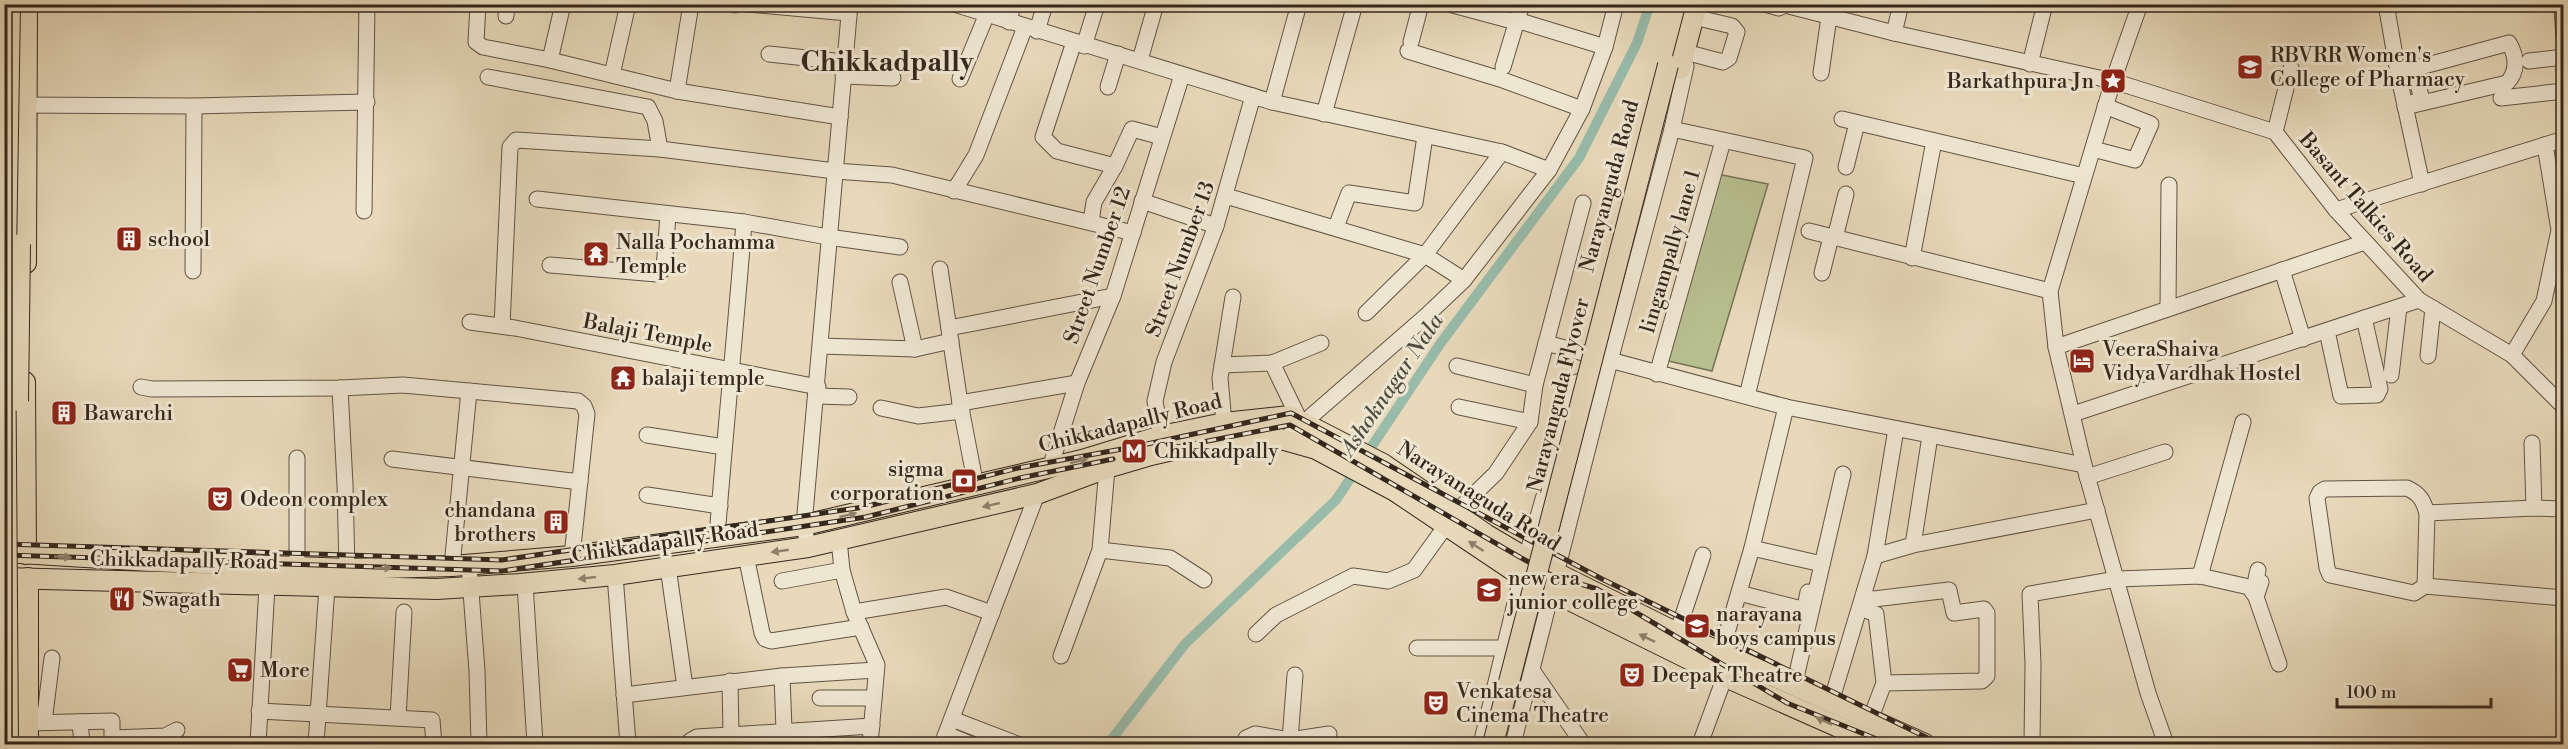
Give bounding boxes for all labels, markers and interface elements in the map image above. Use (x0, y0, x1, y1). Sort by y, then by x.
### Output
place label: RBVRR Women's College of Pharmacy (2270, 43, 2466, 93)
district label: Chikkadpally (801, 46, 974, 80)
school or university icon: RBVRR Women's College of Pharmacy (2235, 52, 2265, 82)
place icon: Barkathpura Jn (2098, 66, 2128, 96)
place label: Barkathpura Jn (1946, 69, 2094, 95)
street label: Narayanguda Road (1574, 97, 1645, 275)
street label: Basant Talkies Road (2292, 126, 2438, 288)
street label: lingampally lane 1 (1635, 167, 1707, 336)
street label: Street Number 13 (1141, 178, 1221, 341)
street label: Street Number 12 (1059, 183, 1137, 347)
building icon: school (114, 224, 144, 254)
place label: school (148, 227, 210, 253)
place label: Nalla Pochamma Temple (616, 230, 775, 280)
temple icon: Nalla Pochamma Temple (581, 239, 611, 269)
street label: Narayanguda Flyover (1522, 295, 1596, 495)
water label: Ashoknagar Nala (1334, 308, 1450, 463)
street label: Balaji Temple (580, 309, 715, 359)
place label: VeeraShaiva VidyaVardhak Hostel (2101, 337, 2301, 387)
hotel icon: VeeraShaiva VidyaVardhak Hostel (2067, 346, 2097, 376)
temple icon: balaji temple (608, 363, 638, 393)
place label: balaji temple (642, 366, 765, 392)
street label: Chikkadapally Road (1036, 389, 1225, 459)
building icon: Bawarchi (49, 398, 79, 428)
place label: Bawarchi (83, 401, 173, 427)
metro station icon: Chikkadpally (1119, 436, 1149, 466)
street label: Narayanaguda Road (1392, 436, 1565, 558)
place label: Chikkadpally (1154, 439, 1279, 465)
one-way arrow (1070, 456, 1088, 465)
place label: sigma corporation (830, 457, 944, 507)
bank icon: sigma corporation (949, 466, 979, 496)
theatre icon: Odeon complex (205, 484, 235, 514)
place label: Odeon complex (240, 487, 388, 513)
place label: chandana brothers (444, 498, 536, 548)
one-way arrow (982, 500, 1000, 510)
building icon: chandana brothers (541, 507, 571, 537)
one-way arrow (838, 509, 857, 519)
street label: Chikkadapally Road (570, 517, 760, 569)
one-way arrow (1467, 541, 1484, 552)
street label: Chikkadapally Road (90, 546, 278, 576)
one-way arrow (771, 546, 790, 555)
one-way arrow (53, 552, 72, 561)
one-way arrow (374, 564, 393, 573)
place label: new era junior college (1507, 566, 1638, 616)
one-way arrow (577, 573, 596, 582)
school or university icon: new era junior college (1474, 575, 1504, 605)
restaurant icon: Swagath (107, 584, 137, 614)
place label: Swagath (142, 587, 221, 613)
place label: narayana boys campus (1716, 602, 1836, 652)
school or university icon: narayana boys campus (1682, 611, 1712, 641)
one-way arrow (1638, 634, 1656, 644)
supermarket icon: More (225, 655, 255, 685)
place label: More (260, 658, 310, 684)
theatre icon: Deepak Theatre (1617, 660, 1647, 690)
place label: Deepak Theatre (1652, 663, 1803, 689)
scale bar (2337, 671, 2492, 709)
place label: Venkatesa Cinema Theatre (1455, 679, 1609, 729)
text: 100 m (2346, 681, 2397, 704)
theatre icon: Venkatesa Cinema Theatre (1421, 688, 1451, 718)
one-way arrow (1815, 716, 1832, 725)

